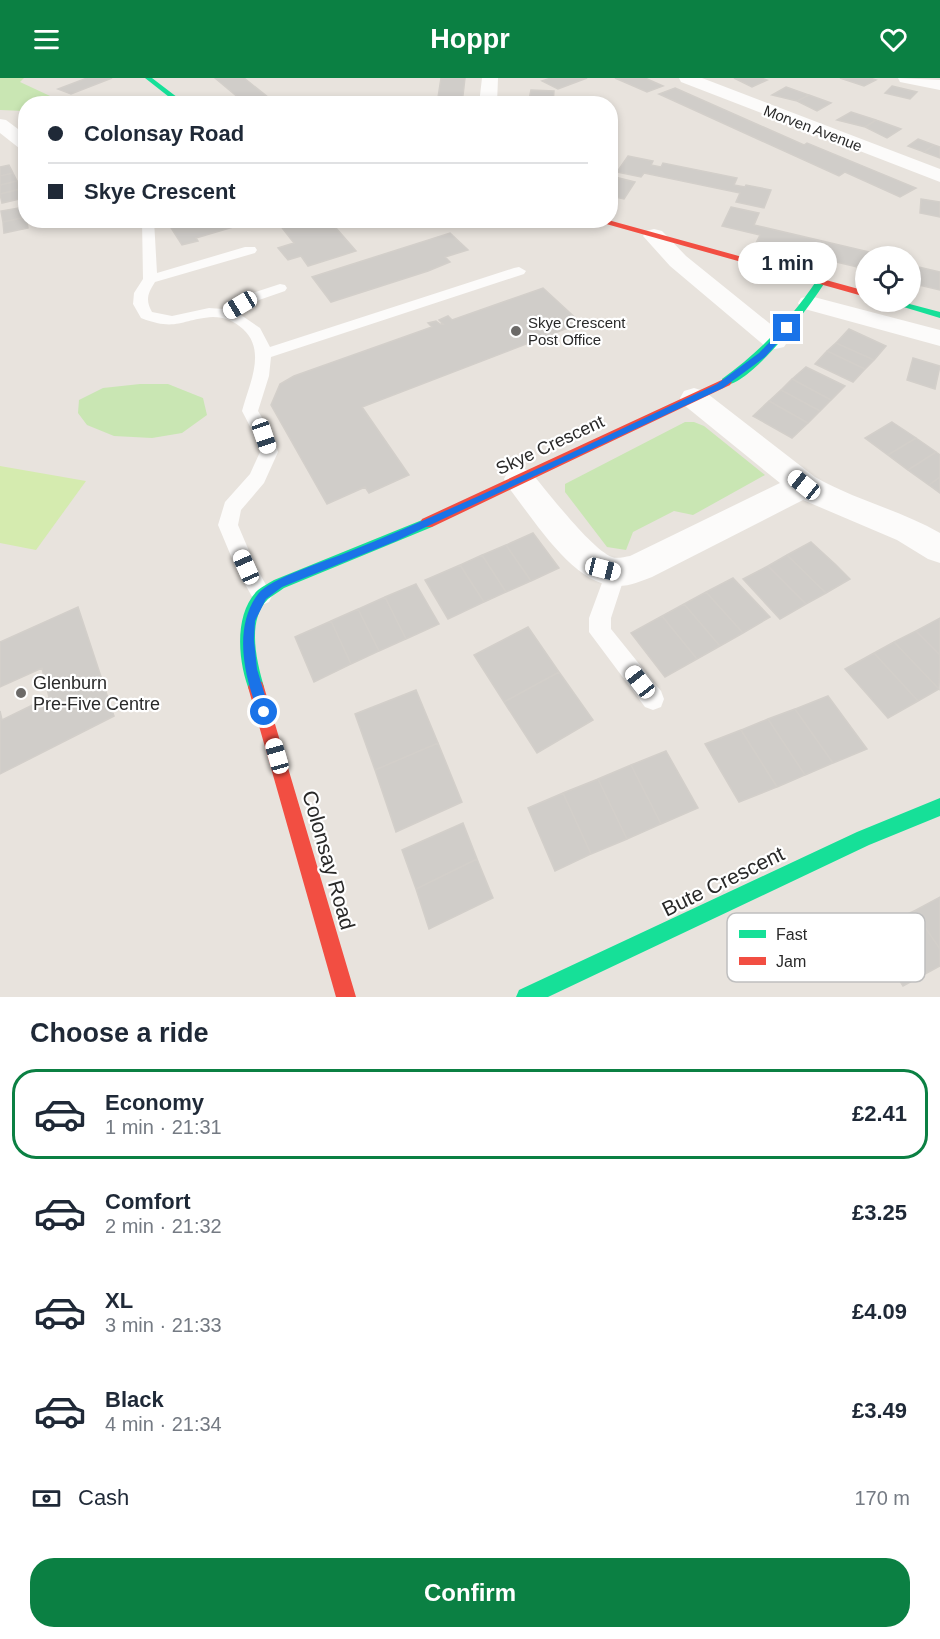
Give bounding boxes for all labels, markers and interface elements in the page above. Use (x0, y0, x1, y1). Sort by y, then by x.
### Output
icon: menu (30, 23, 63, 56)
icon: heart (877, 23, 910, 56)
text: Hoppr (430, 24, 510, 54)
street label: Morven Avenue (761, 101, 865, 155)
text: Colonsay Road (84, 121, 244, 146)
text: Skye Crescent (84, 179, 236, 204)
callout: 1 min (738, 241, 836, 283)
map controls (855, 246, 921, 312)
button: locate (855, 246, 921, 312)
text: 1 min (761, 252, 814, 274)
car (220, 288, 260, 322)
place label: Skye Crescent Post Office (528, 314, 626, 348)
route end (773, 314, 800, 341)
marker: Skye Crescent Post Office (509, 324, 523, 338)
street label: Skye Crescent (493, 411, 607, 479)
car (250, 416, 278, 456)
car (784, 467, 824, 503)
car (230, 547, 262, 587)
car (583, 556, 623, 582)
car (622, 662, 658, 702)
place label: Glenburn Pre-Five Centre (33, 673, 160, 714)
marker: Glenburn Pre-Five Centre (14, 686, 28, 700)
route start (250, 698, 277, 725)
car (263, 736, 291, 776)
street label: Colonsay Road (298, 788, 360, 932)
street label: Bute Crescent (658, 841, 788, 921)
legend (727, 913, 925, 982)
text: Fast (776, 926, 808, 943)
text: Jam (776, 953, 806, 970)
text: Choose a ride (30, 1018, 209, 1048)
icon: car (33, 1087, 87, 1141)
text: Economy (105, 1090, 204, 1115)
text: £2.41 (852, 1101, 907, 1126)
text: 1 min · 21:31 (105, 1116, 222, 1138)
icon: car (33, 1186, 87, 1240)
text: Comfort (105, 1189, 191, 1214)
text: £3.25 (852, 1200, 907, 1225)
text: 2 min · 21:32 (105, 1215, 222, 1237)
icon: car (33, 1285, 87, 1339)
text: XL (105, 1288, 133, 1313)
text: £4.09 (852, 1299, 907, 1324)
text: 3 min · 21:33 (105, 1314, 222, 1336)
icon: car (33, 1384, 87, 1438)
text: Black (105, 1387, 164, 1412)
text: £3.49 (852, 1398, 907, 1423)
text: 4 min · 21:34 (105, 1413, 222, 1435)
icon: cash (30, 1482, 63, 1515)
text: Cash (78, 1485, 129, 1510)
text: 170 m (854, 1487, 910, 1509)
button: Confirm (30, 1558, 910, 1627)

